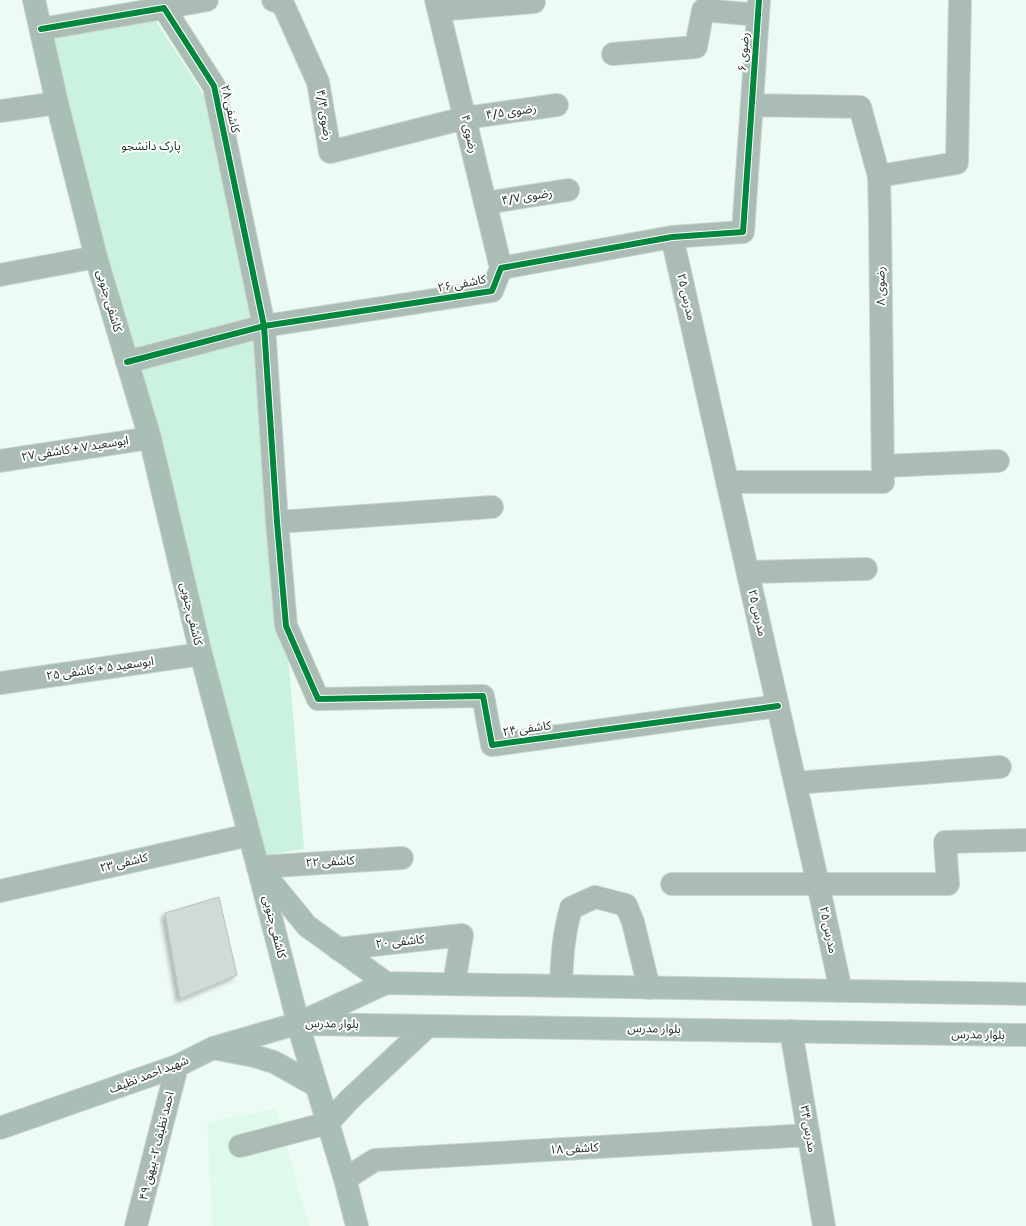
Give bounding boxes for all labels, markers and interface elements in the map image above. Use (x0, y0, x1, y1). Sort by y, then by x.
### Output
street label: رضوی ۶ (735, 32, 753, 72)
street label: کاشفی ۲۸ (217, 83, 243, 136)
street label: رضوی ۴/۴ (313, 89, 335, 141)
street label: رضوی ۴/۵ (485, 101, 537, 123)
street label: رضوی ۴ (457, 113, 481, 155)
park label: پارک دانشجو (121, 139, 181, 154)
street label: رضوی ۴/۷ (501, 186, 553, 208)
street label: رضوی ۸ (873, 266, 889, 306)
street label: کاشفی جنوبی (93, 268, 125, 335)
street label: کاشفی ۲۶ (437, 272, 489, 296)
street label: مدرس ۲۵ (673, 272, 699, 322)
street label: ابوسعید ۷ + کاشفی ۲۷ (20, 433, 130, 465)
street label: کاشفی جنوبی (176, 581, 206, 648)
street label: مدرس ۲۵ (744, 588, 770, 638)
street label: ابوسعید ۵ + کاشفی ۲۵ (45, 654, 155, 684)
street label: کاشفی ۲۴ (502, 718, 553, 740)
street label: کاشفی ۲۳ (98, 850, 151, 876)
street label: کاشفی ۲۲ (305, 853, 356, 871)
street label: کاشفی جنوبی (259, 894, 289, 961)
street label: مدرس ۲۵ (816, 905, 840, 955)
street label: کاشفی ۲۰ (375, 932, 426, 952)
street label: بلوار مدرس (305, 1016, 359, 1032)
street label: بلوار مدرس (627, 1021, 681, 1037)
street label: بلوار مدرس (951, 1027, 1005, 1043)
street label: شهید احمد نظیف (107, 1053, 191, 1097)
street label: احمد نظیف ۲- بیهق ۴۹ (136, 1090, 178, 1202)
street label: مدرس ۳۴ (796, 1104, 820, 1154)
street label: کاشفی ۱۸ (549, 1140, 600, 1158)

